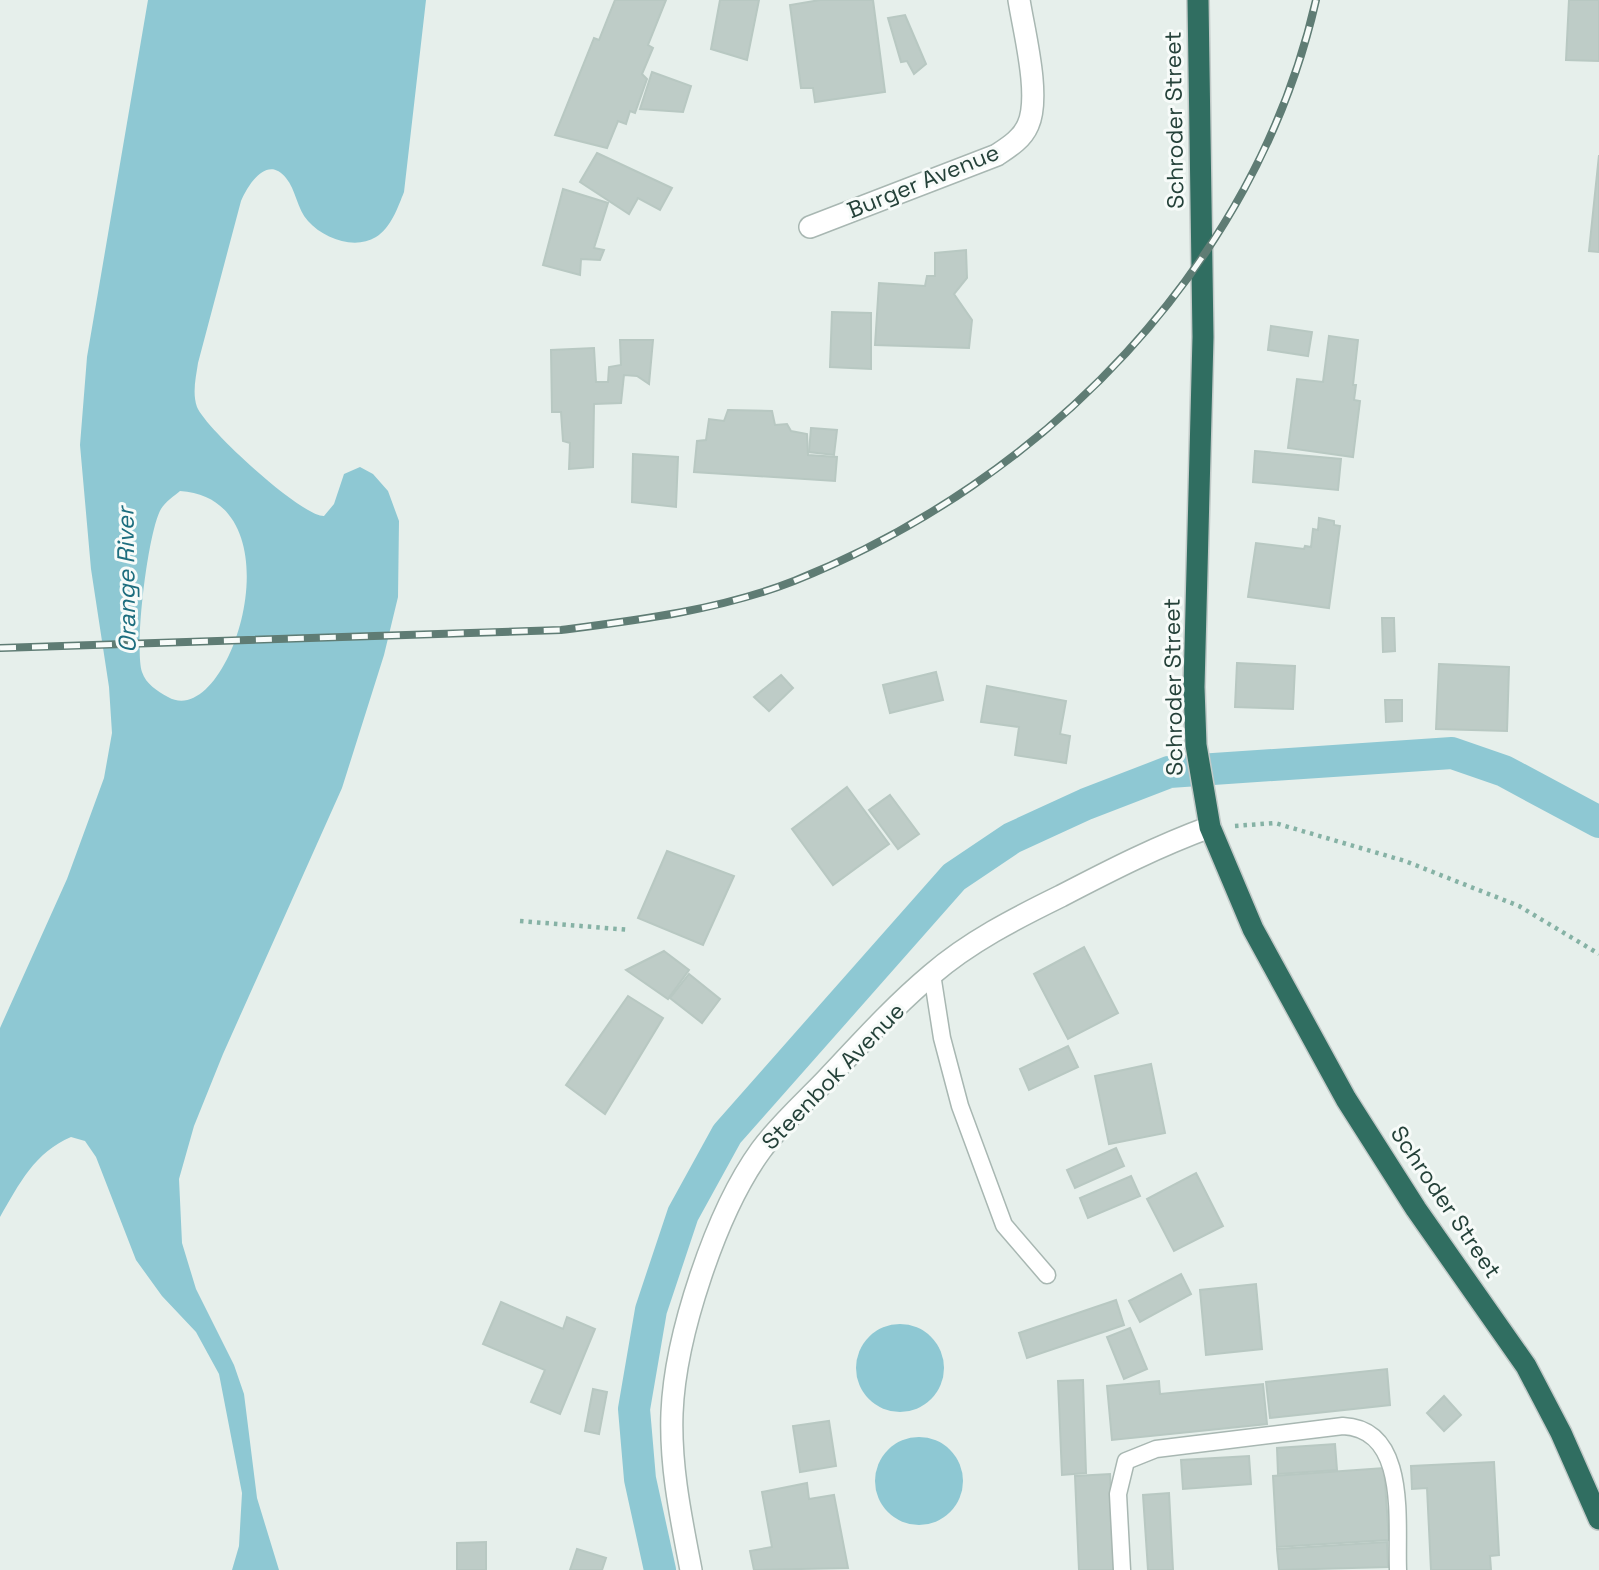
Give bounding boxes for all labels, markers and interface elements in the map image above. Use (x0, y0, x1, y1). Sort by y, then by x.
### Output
street label: Schroder Street (1157, 31, 1191, 209)
street label: Burger Avenue (843, 137, 1003, 225)
water label: Orange River (109, 504, 143, 653)
street label: Schroder Street (1156, 598, 1190, 776)
street label: Steenbok Avenue (755, 996, 911, 1156)
street label: Schroder Street (1384, 1120, 1508, 1284)

